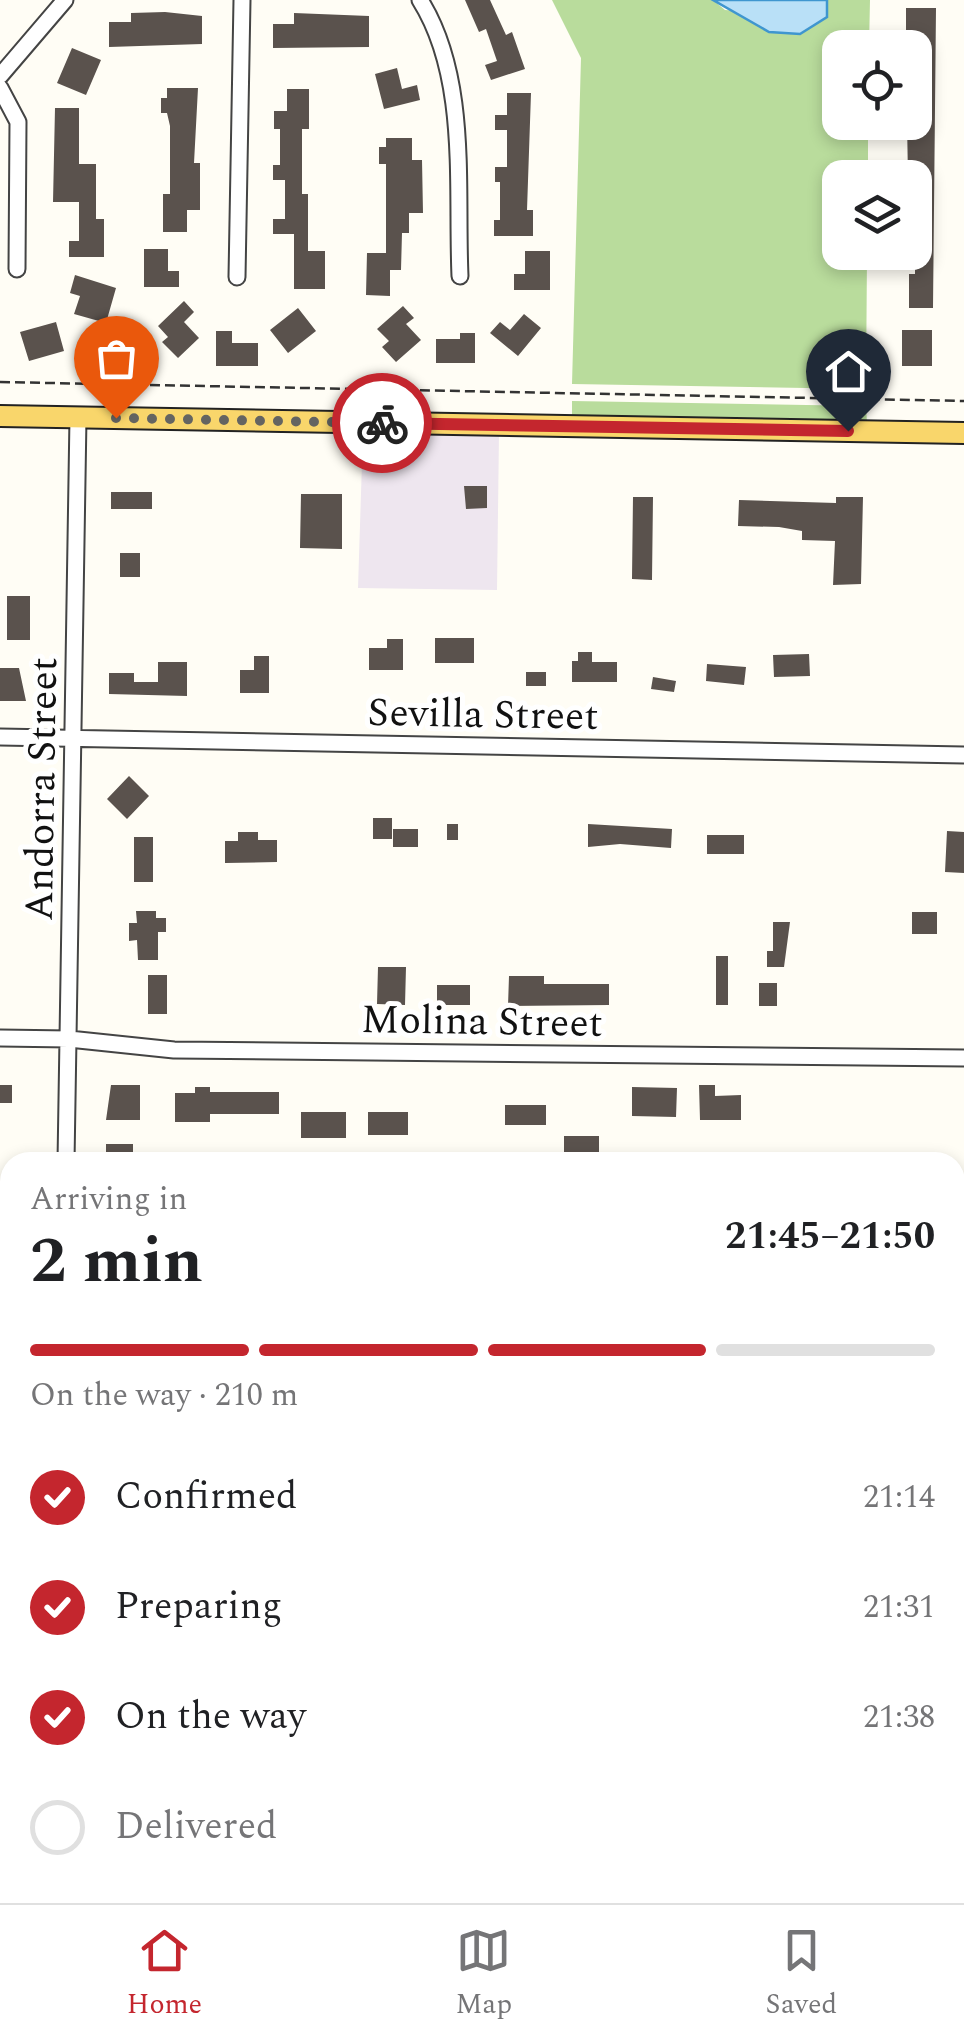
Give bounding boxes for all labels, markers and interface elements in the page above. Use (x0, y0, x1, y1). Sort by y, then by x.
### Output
map controls (822, 30, 932, 270)
button: locate (822, 30, 932, 140)
button: layers (822, 160, 932, 270)
pin (74, 316, 159, 419)
pin (806, 329, 891, 432)
icon: bag (89, 331, 144, 386)
icon: home (821, 344, 876, 399)
courier (332, 373, 432, 473)
icon: bike (355, 396, 410, 451)
street label: Andorra Street (10, 657, 75, 922)
street label: Sevilla Street (367, 683, 599, 748)
street label: Molina Street (361, 990, 603, 1055)
text: Arriving in (30, 1175, 187, 1224)
text: 21:45–21:50 (725, 1208, 935, 1266)
text: 2 min (30, 1212, 203, 1311)
text: On the way · 210 m (30, 1371, 298, 1420)
text: Confirmed (115, 1468, 297, 1526)
icon: check (30, 1470, 85, 1525)
text: 21:14 (863, 1473, 935, 1522)
text: Preparing (115, 1578, 282, 1636)
icon: check (30, 1580, 85, 1635)
text: 21:31 (863, 1583, 935, 1632)
text: On the way (115, 1688, 306, 1746)
icon: check (30, 1690, 85, 1745)
text: 21:38 (863, 1693, 935, 1742)
text: Delivered (115, 1798, 277, 1856)
tab: Home (127, 1923, 202, 2026)
tab: Map (456, 1923, 512, 2026)
tab: Saved (765, 1923, 837, 2026)

